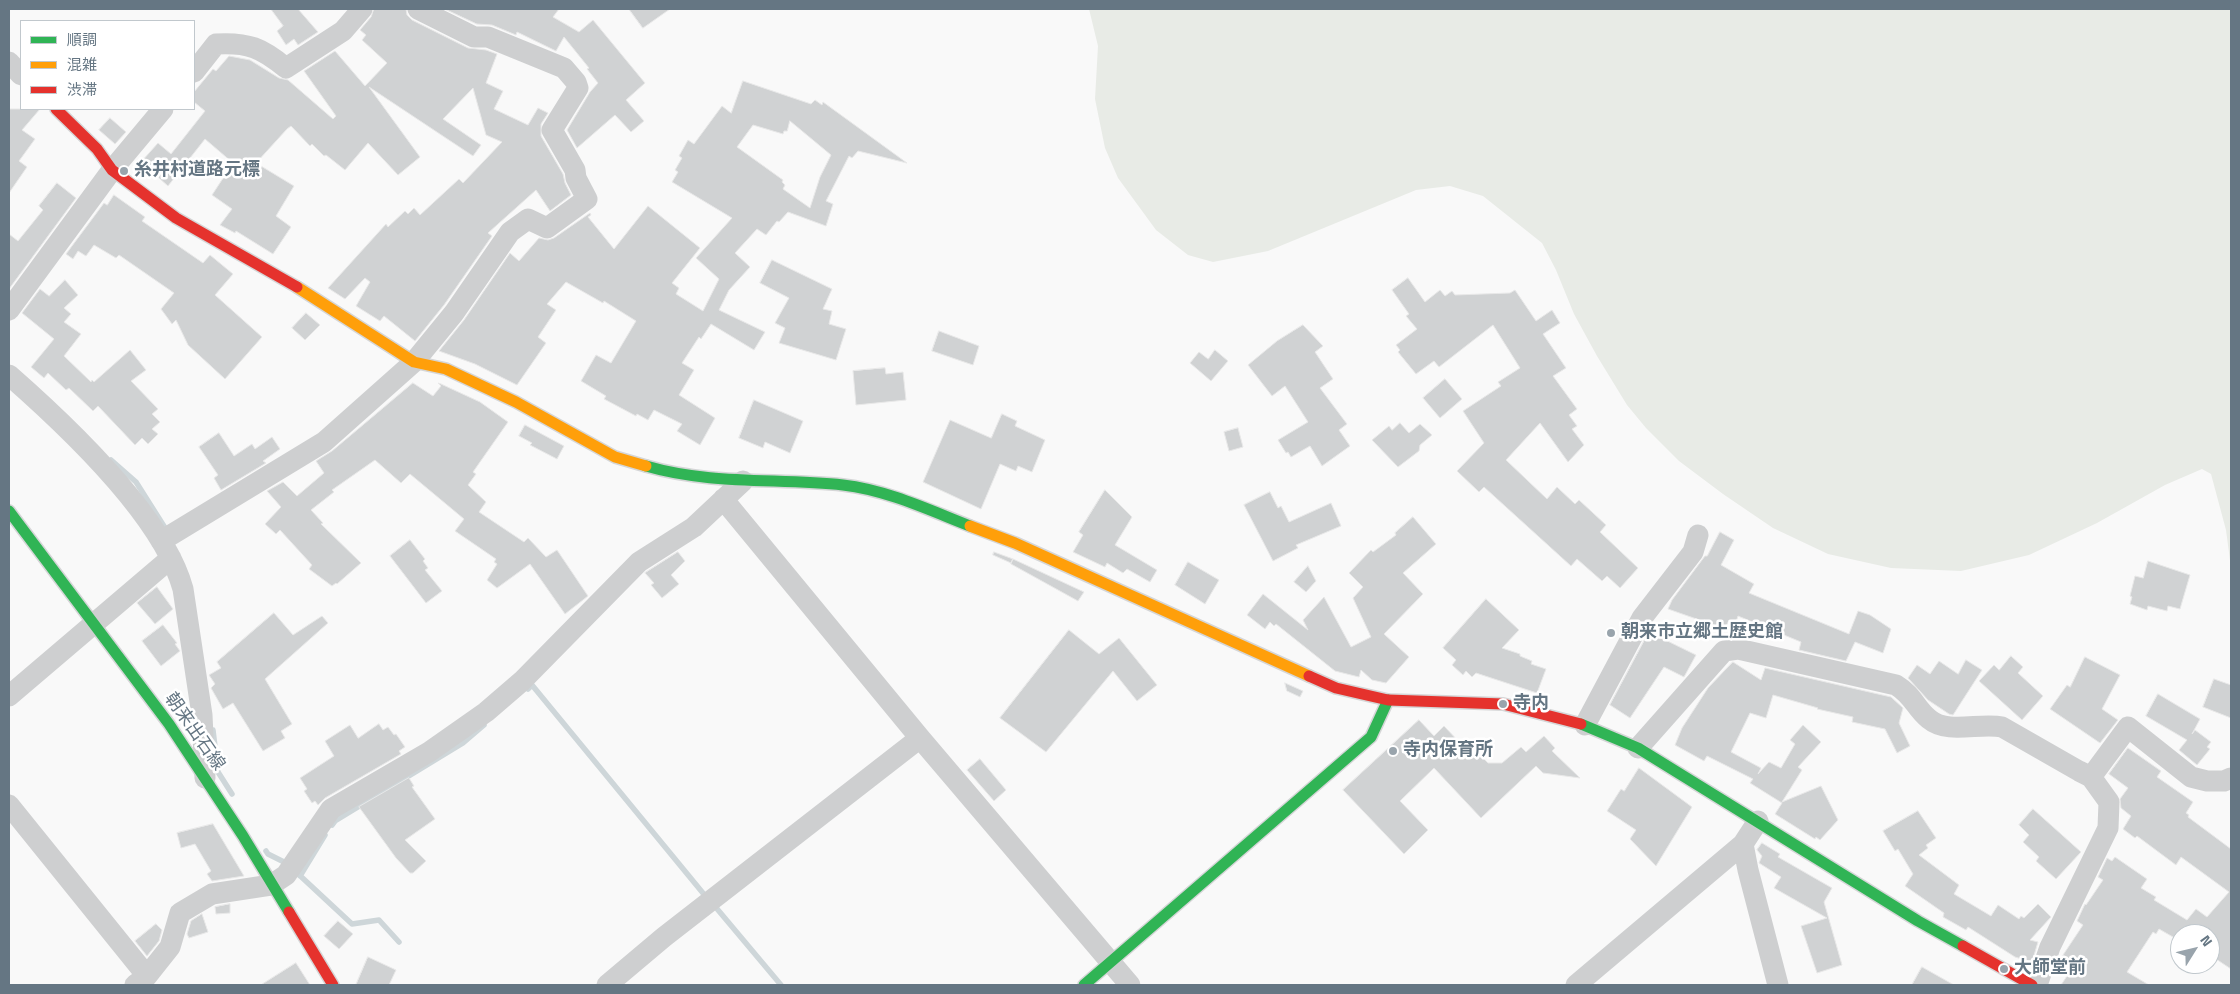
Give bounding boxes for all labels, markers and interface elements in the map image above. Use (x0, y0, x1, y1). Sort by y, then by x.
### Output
legend (20, 20, 195, 110)
text: 順調 (67, 28, 97, 51)
text: 混雑 (67, 53, 97, 76)
text: 渋滞 (67, 78, 97, 101)
place label: 糸井村道路元標 (134, 160, 260, 182)
marker: 糸井村道路元標 (118, 165, 130, 177)
place label: 朝来市立郷土歴史館 (1621, 622, 1783, 644)
marker: 朝来市立郷土歴史館 (1605, 627, 1617, 639)
street label: 朝来出石線 (159, 689, 229, 775)
place label: 寺内 (1513, 693, 1549, 715)
marker: 寺内 (1497, 698, 1509, 710)
place label: 寺内保育所 (1403, 740, 1493, 762)
marker: 寺内保育所 (1387, 745, 1399, 757)
north arrow (2170, 924, 2220, 974)
text: N (2195, 930, 2218, 951)
place label: 大師堂前 (2014, 958, 2086, 980)
marker: 大師堂前 (1998, 963, 2010, 975)

